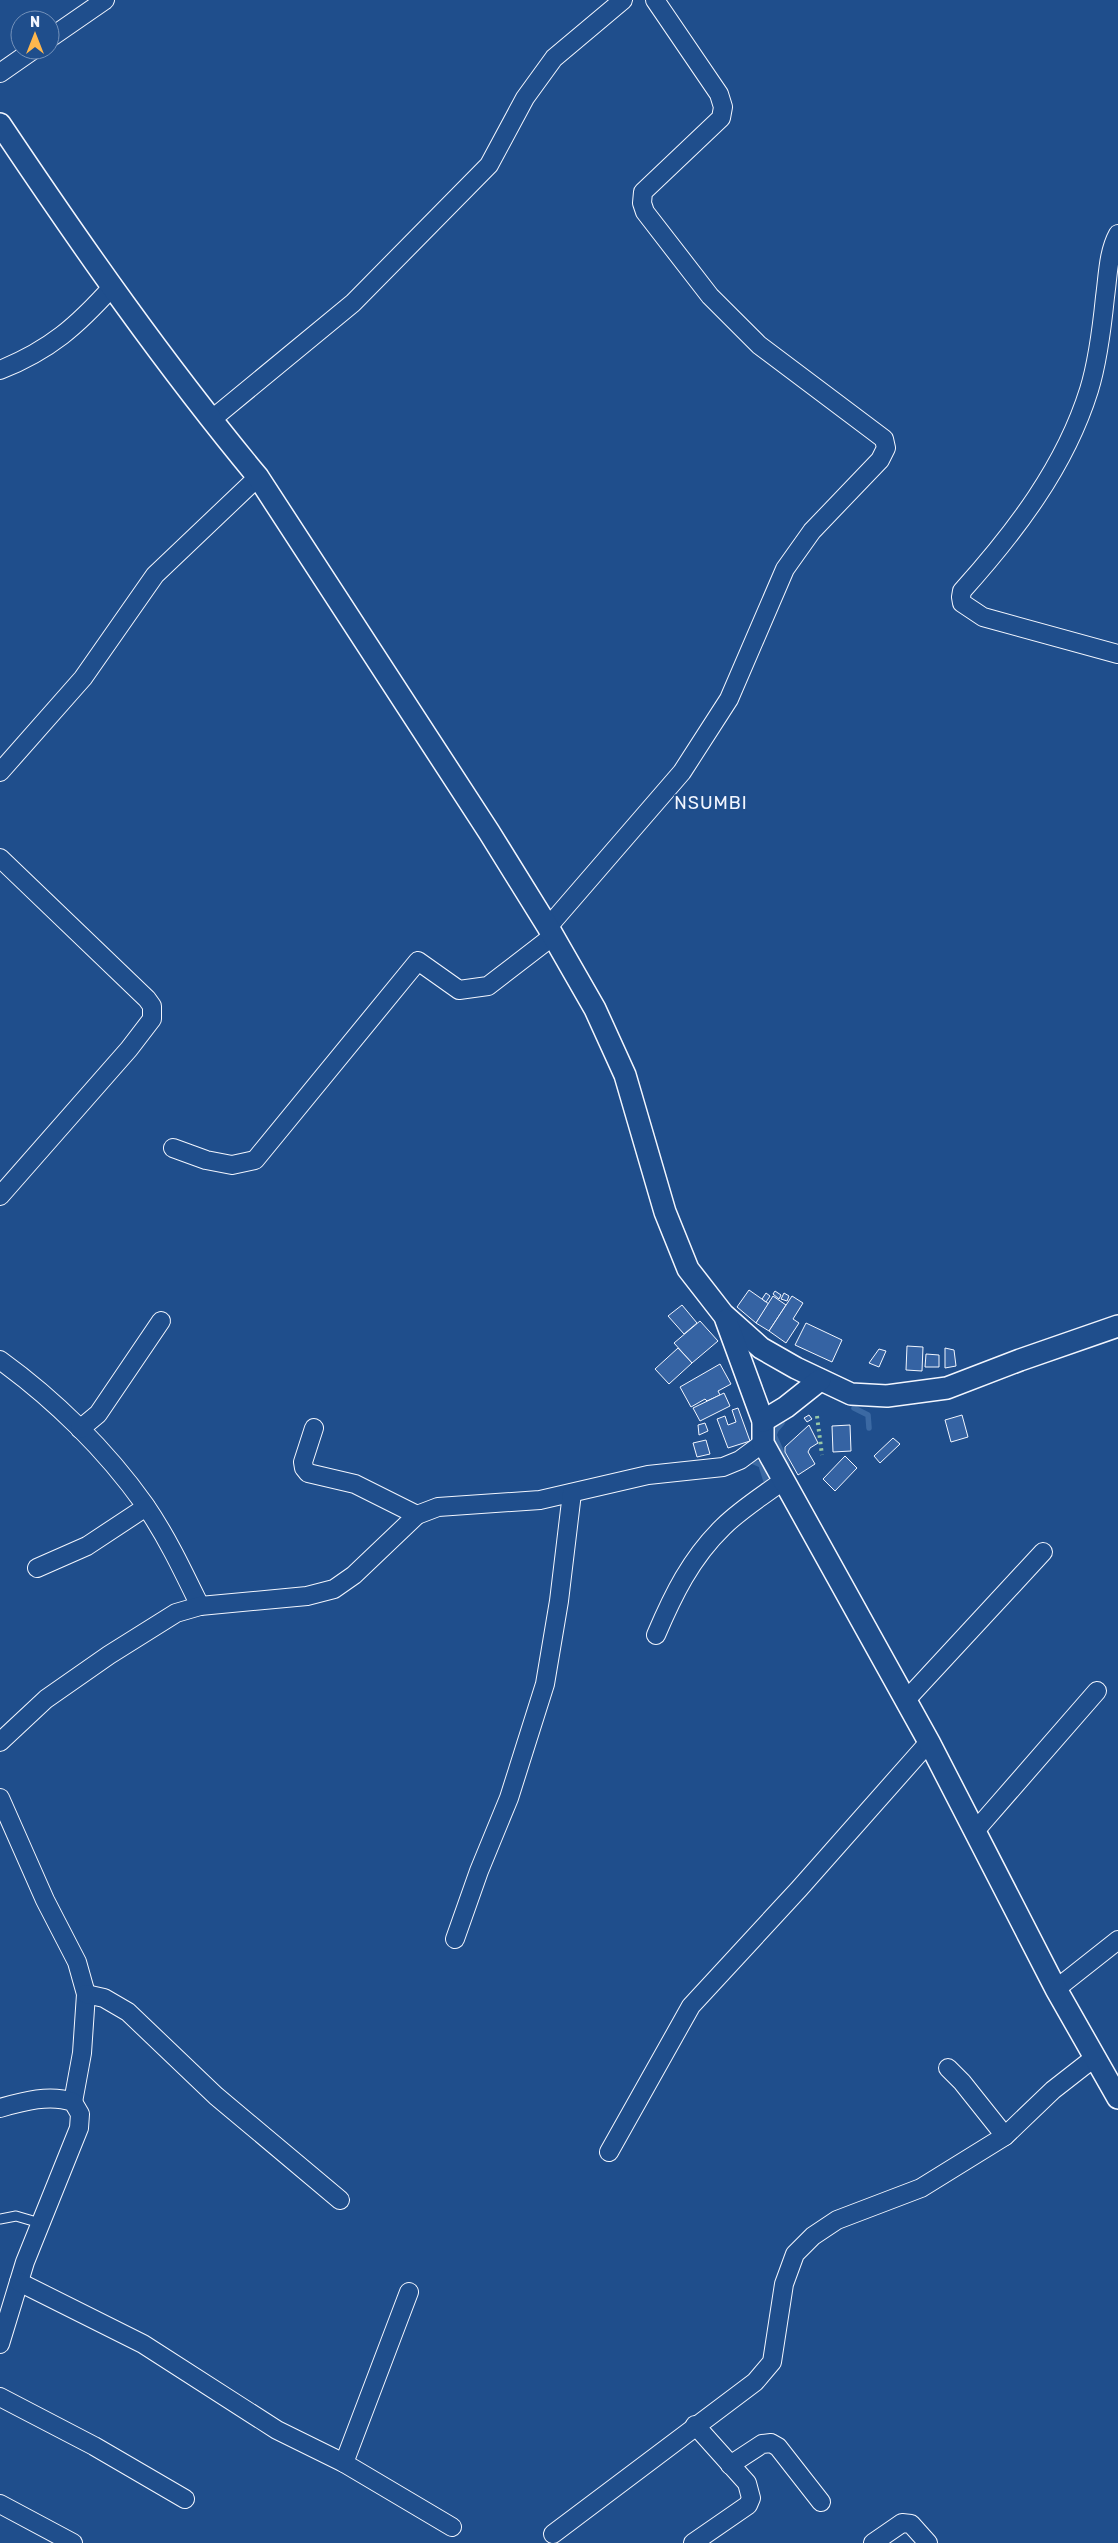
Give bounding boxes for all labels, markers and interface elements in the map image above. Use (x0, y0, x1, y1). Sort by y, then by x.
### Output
north arrow (10, 10, 60, 60)
text: N (30, 14, 40, 31)
district label: NSUMBI (674, 792, 748, 814)

